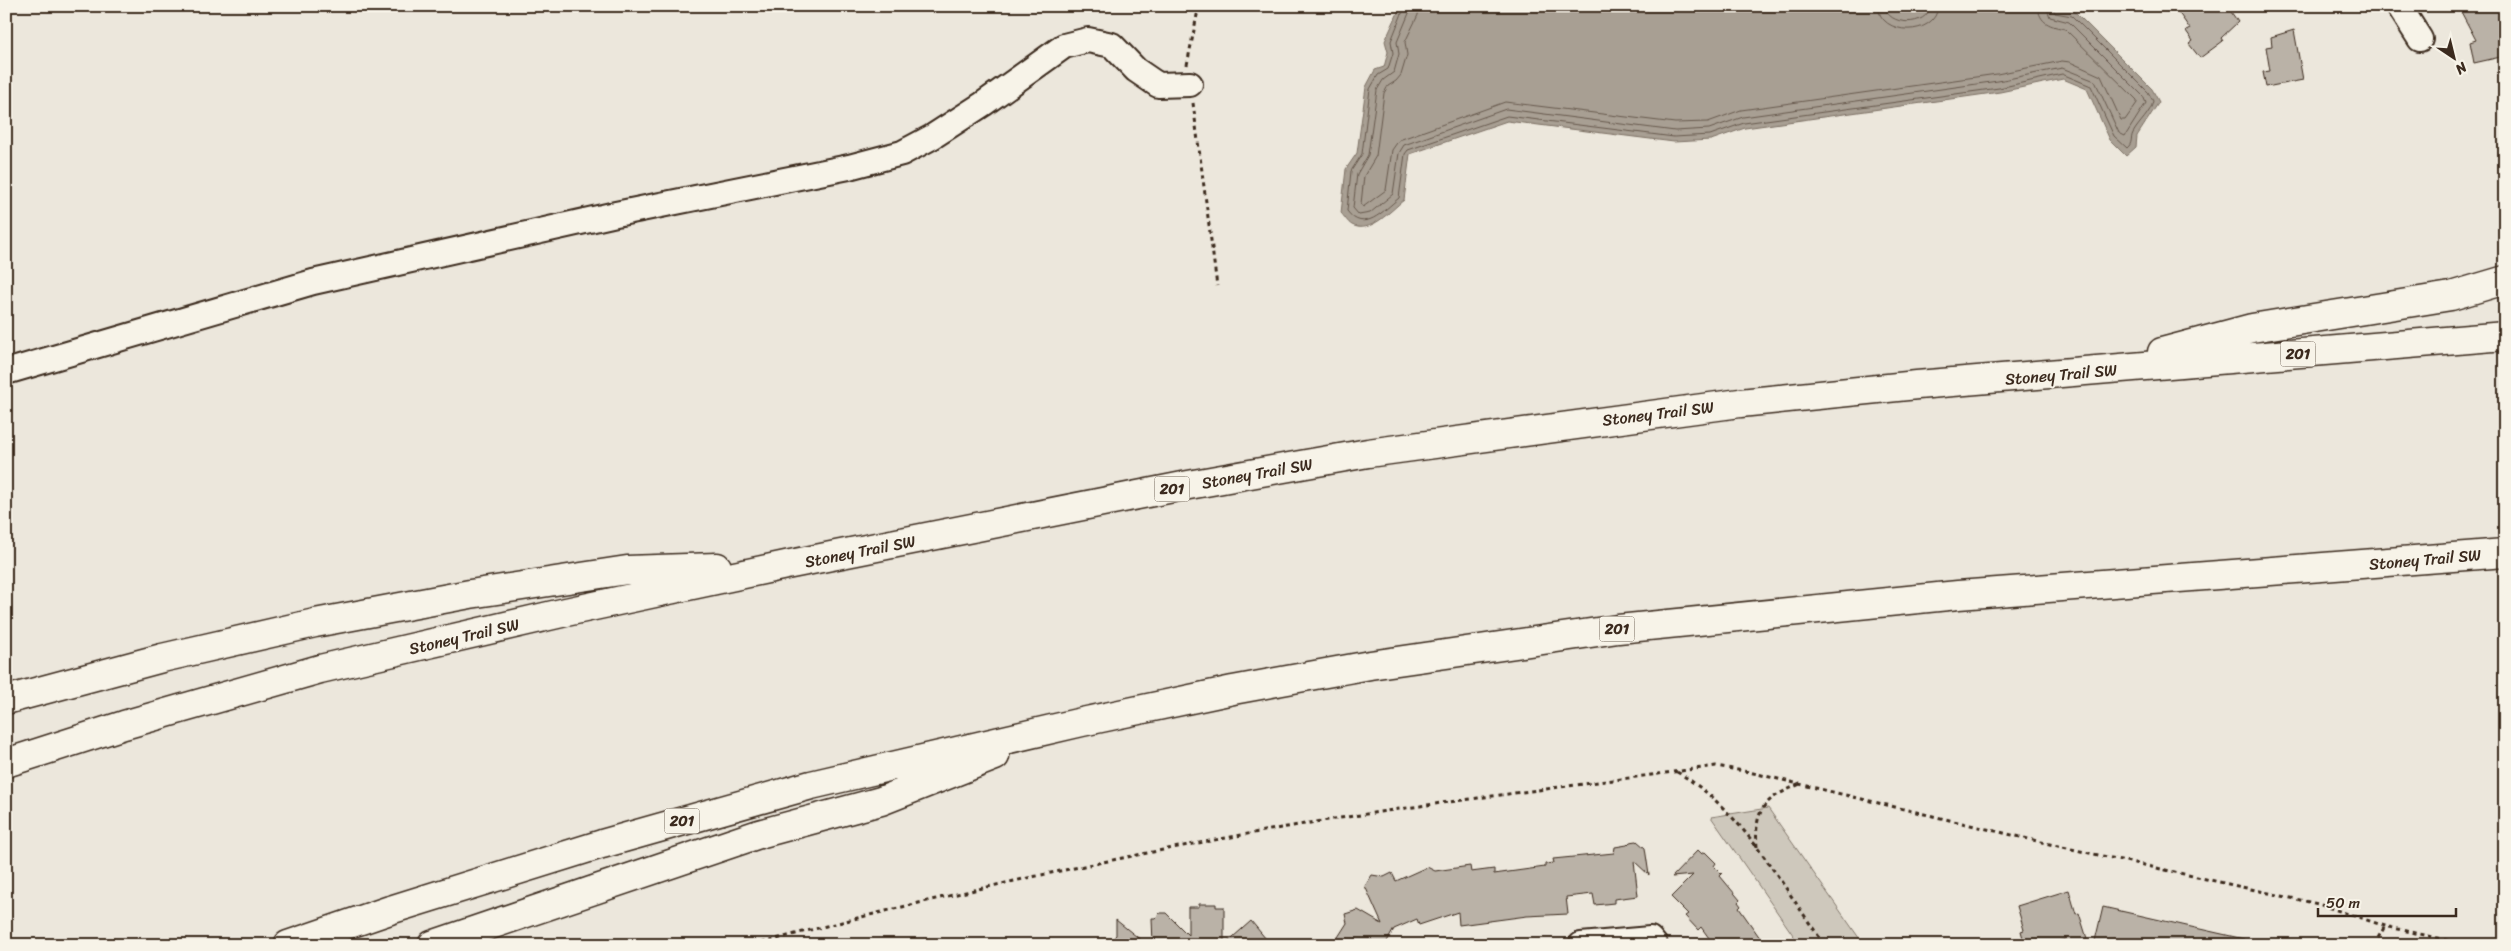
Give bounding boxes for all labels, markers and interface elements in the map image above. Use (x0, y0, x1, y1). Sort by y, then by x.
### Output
north arrow (2428, 32, 2478, 82)
text: N (2450, 55, 2473, 81)
road number: 201 (2280, 342, 2316, 366)
street label: Stoney Trail SW (2004, 355, 2118, 394)
street label: Stoney Trail SW (1601, 392, 1716, 435)
street label: Stoney Trail SW (1199, 449, 1315, 498)
road number: 201 (1154, 476, 1190, 502)
street label: Stoney Trail SW (802, 526, 918, 576)
street label: Stoney Trail SW (2368, 540, 2482, 579)
street label: Stoney Trail SW (406, 610, 522, 663)
road number: 201 (1600, 616, 1634, 642)
road number: 201 (664, 808, 700, 834)
scale bar (2318, 886, 2456, 918)
text: 50 m (2326, 890, 2361, 916)

